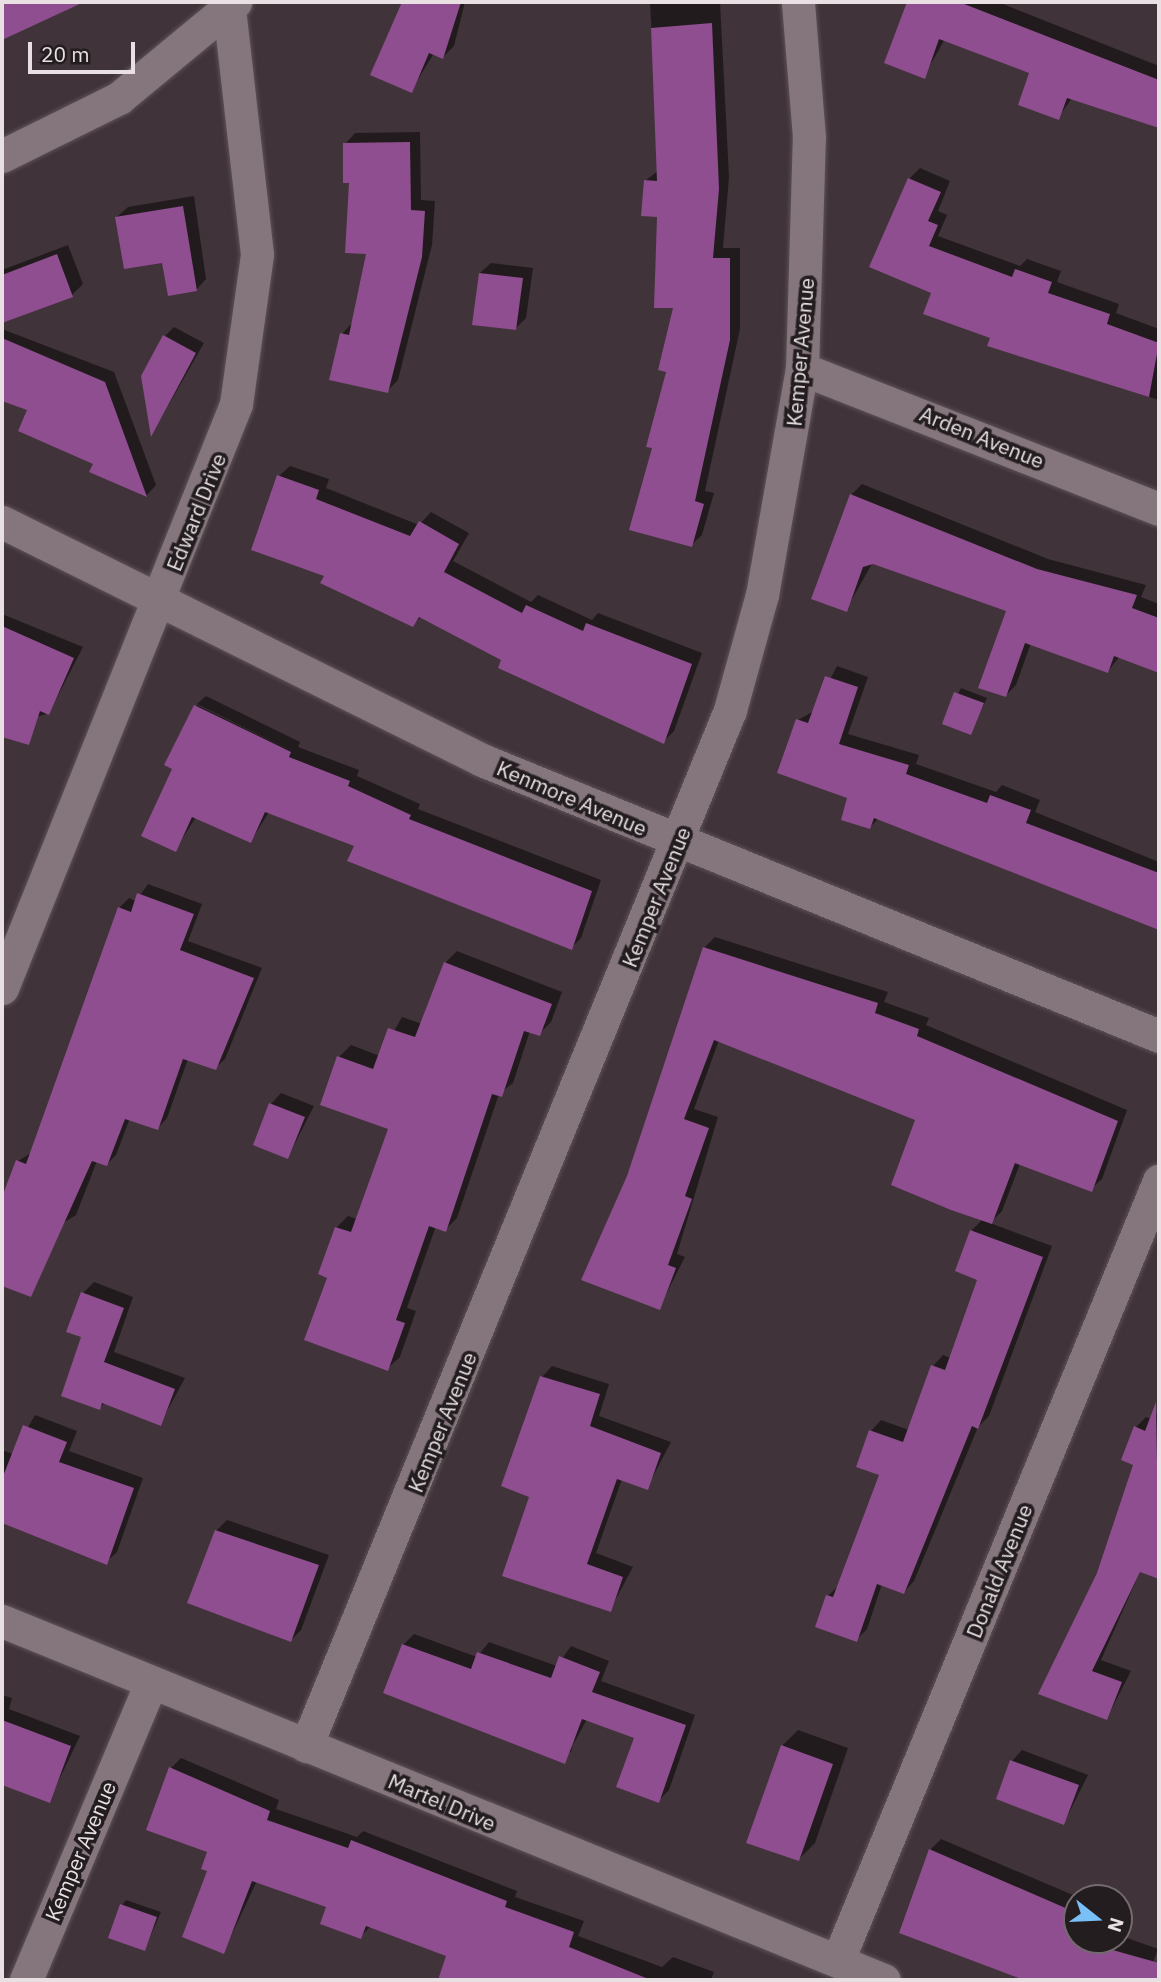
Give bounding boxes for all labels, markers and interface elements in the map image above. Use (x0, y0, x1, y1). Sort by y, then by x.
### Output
scale bar (32, 28, 138, 72)
text: 20 m (41, 40, 90, 68)
street label: Kemper Avenue (781, 277, 819, 427)
street label: Arden Avenue (916, 401, 1048, 473)
street label: Edward Drive (161, 449, 231, 575)
street label: Kenmore Avenue (493, 755, 651, 841)
street label: Kemper Avenue (616, 823, 696, 971)
street label: Kemper Avenue (402, 1348, 482, 1496)
street label: Donald Avenue (961, 1500, 1037, 1642)
street label: Martel Drive (384, 1768, 500, 1836)
street label: Kemper Avenue (39, 1777, 121, 1925)
north arrow (1063, 1884, 1133, 1954)
text: N (1103, 1915, 1130, 1935)

